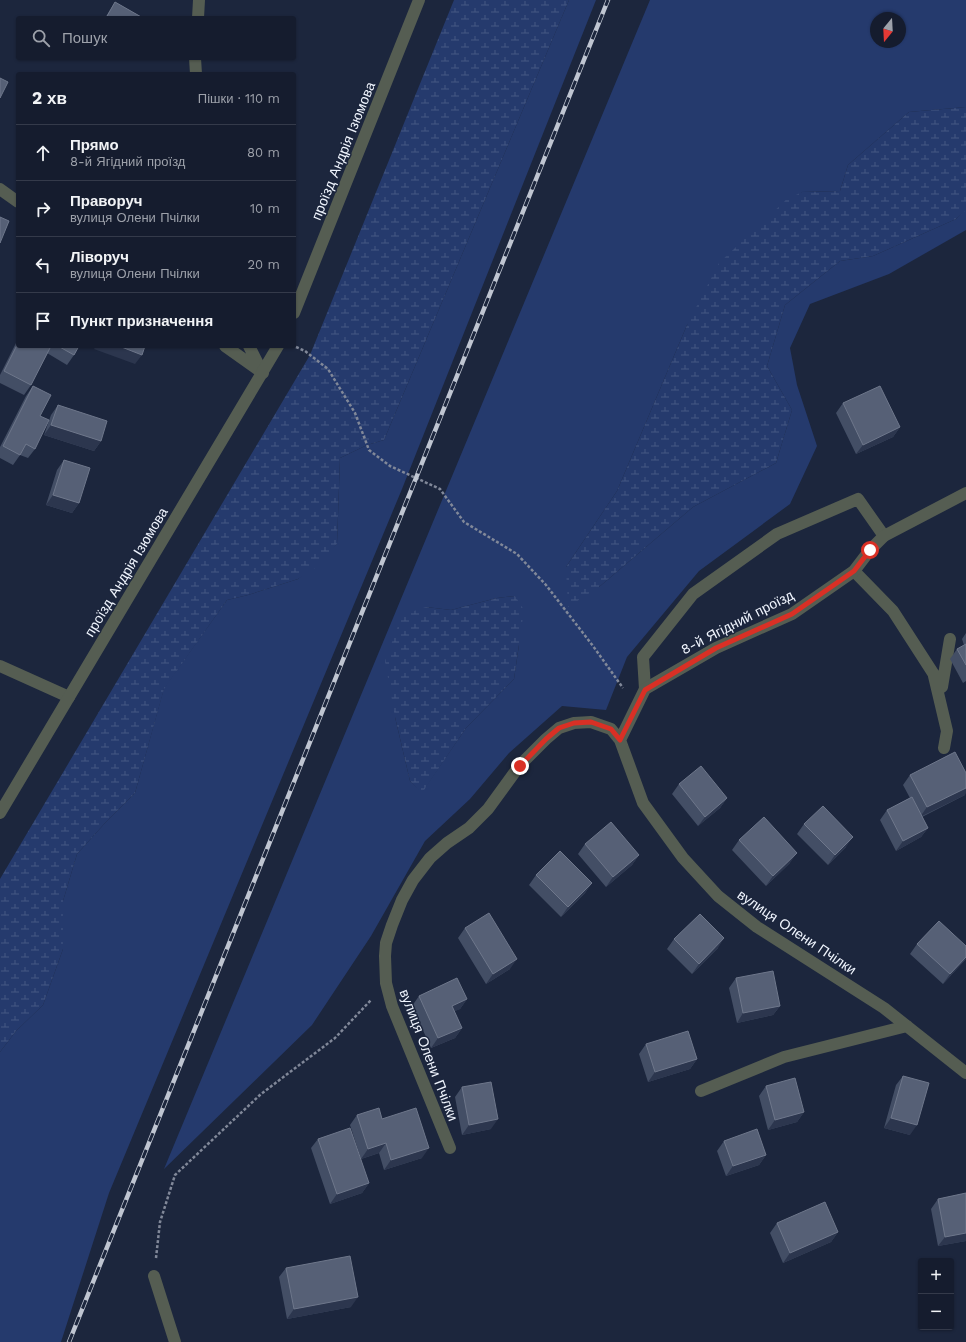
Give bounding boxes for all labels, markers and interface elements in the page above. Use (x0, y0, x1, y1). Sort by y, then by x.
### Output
north arrow (870, 12, 906, 48)
search box (16, 16, 296, 60)
icon: search (30, 27, 52, 49)
text: Пошук (62, 29, 107, 47)
street label: проїзд Андрія Ізюмова (308, 79, 378, 222)
text: 2 хв (32, 88, 67, 108)
text: Пішки · 110 m (198, 91, 280, 106)
text: Прямо (70, 136, 119, 154)
icon: ahead (32, 142, 54, 164)
text: 80 m (247, 145, 280, 160)
text: 8-й Ягідний проїзд (70, 154, 185, 169)
text: Праворуч (70, 192, 143, 210)
icon: right (32, 198, 54, 220)
text: 10 m (250, 201, 280, 216)
text: вулиця Олени Пчілки (70, 210, 200, 225)
text: Ліворуч (70, 248, 129, 266)
icon: left (32, 254, 54, 276)
text: 20 m (248, 257, 280, 272)
text: вулиця Олени Пчілки (70, 266, 200, 281)
icon: arrive (32, 310, 54, 332)
text: Пункт призначення (70, 312, 213, 330)
street label: проїзд Андрія Ізюмова (81, 504, 171, 639)
route start (861, 541, 879, 559)
street label: 8-й Ягідний проїзд (678, 587, 796, 657)
route end (511, 757, 529, 775)
street label: вулиця Олени Пчілки (735, 886, 859, 978)
street label: вулиця Олени Пчілки (396, 987, 462, 1123)
map controls (918, 1258, 954, 1330)
button: + (918, 1258, 954, 1294)
button: − (918, 1294, 954, 1330)

